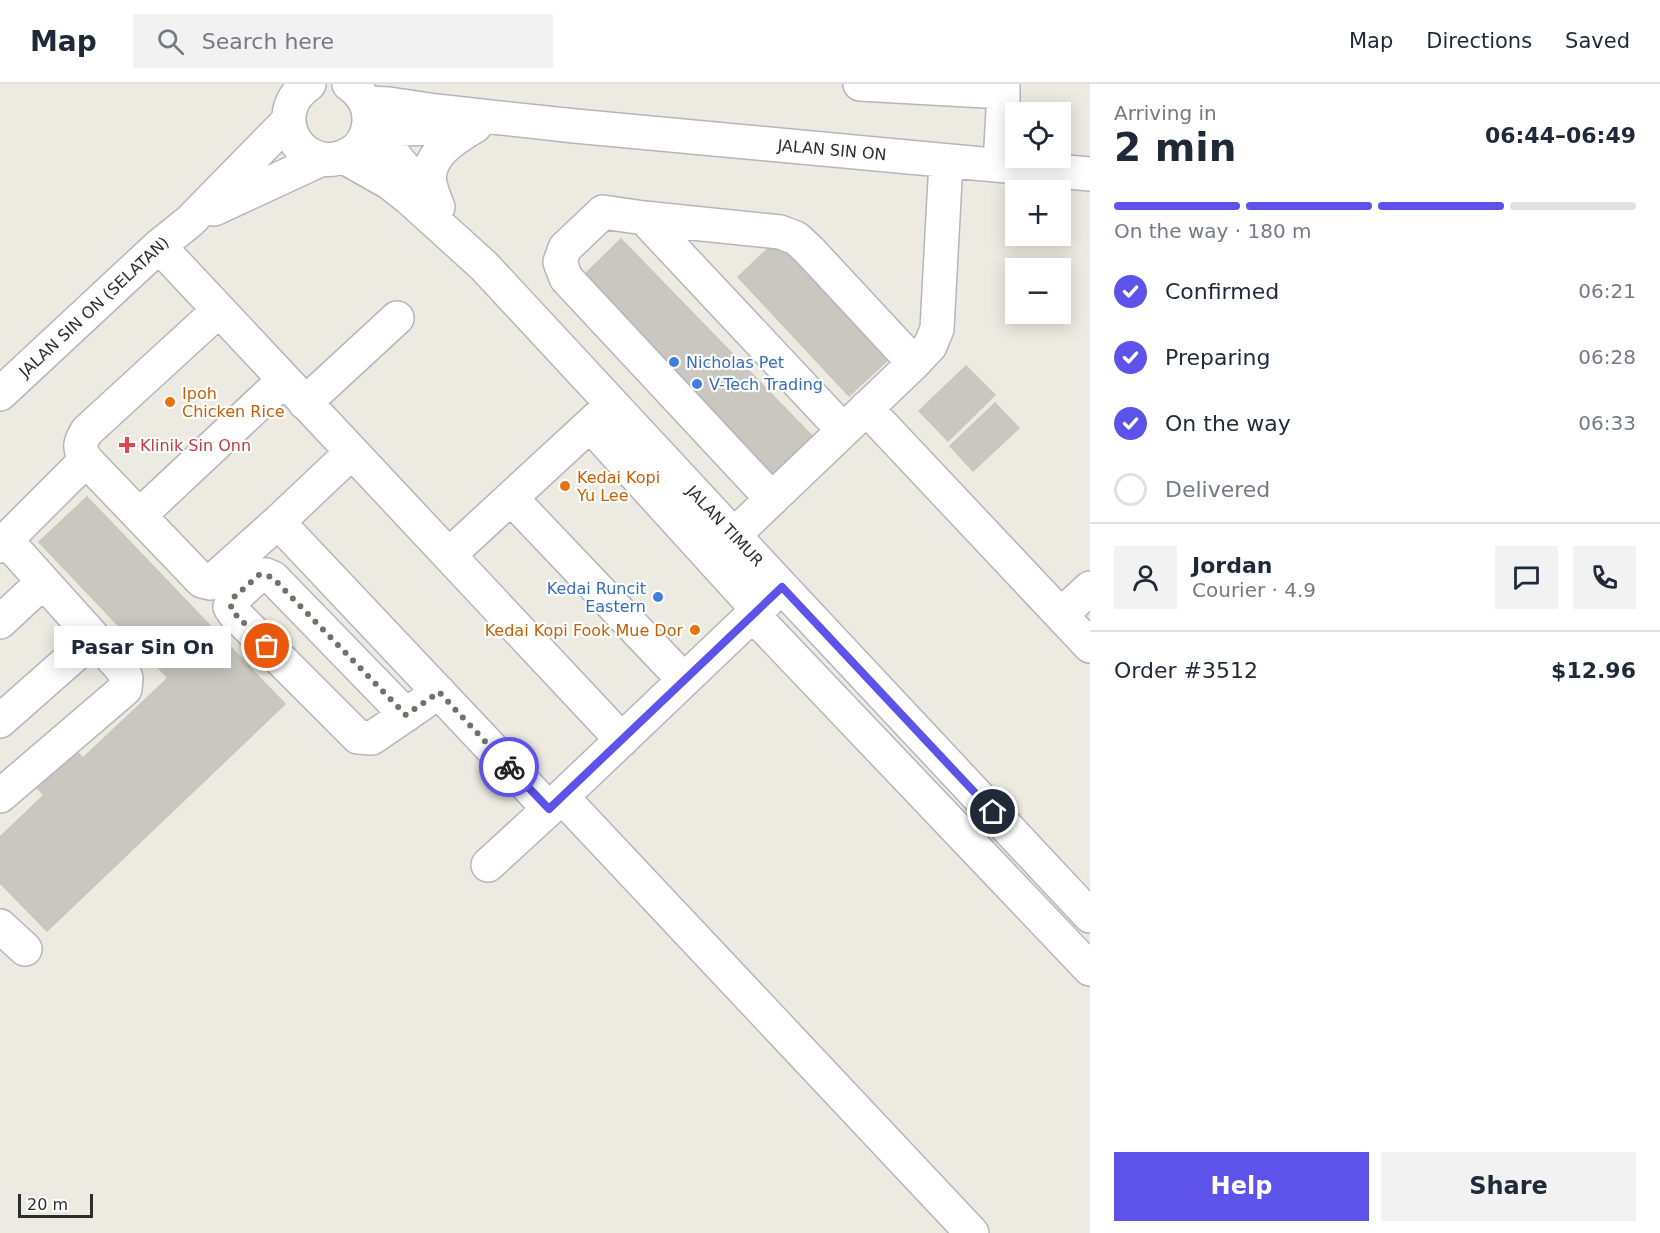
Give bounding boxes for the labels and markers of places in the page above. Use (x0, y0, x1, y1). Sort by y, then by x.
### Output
place label: Nicholas Pet (686, 353, 784, 372)
marker: Nicholas Pet (667, 355, 681, 369)
place label: V-Tech Trading (709, 375, 823, 394)
marker: V-Tech Trading (690, 377, 704, 391)
place label: Ipoh Chicken Rice (182, 384, 285, 421)
marker: Ipoh Chicken Rice (163, 395, 177, 409)
marker: Klinik Sin Onn (118, 436, 136, 454)
place label: Klinik Sin Onn (140, 436, 251, 455)
place label: Kedai Kopi Yu Lee (576, 468, 660, 505)
marker: Kedai Kopi Yu Lee (558, 479, 572, 493)
place label: Kedai Runcit Eastern (547, 579, 646, 616)
marker: Kedai Runcit Eastern (651, 590, 665, 604)
pin (241, 620, 292, 671)
place label: Kedai Kopi Fook Mue Dor (485, 621, 683, 640)
marker: Kedai Kopi Fook Mue Dor (688, 623, 702, 637)
callout: Pasar Sin On (54, 625, 231, 667)
pin (967, 786, 1018, 837)

